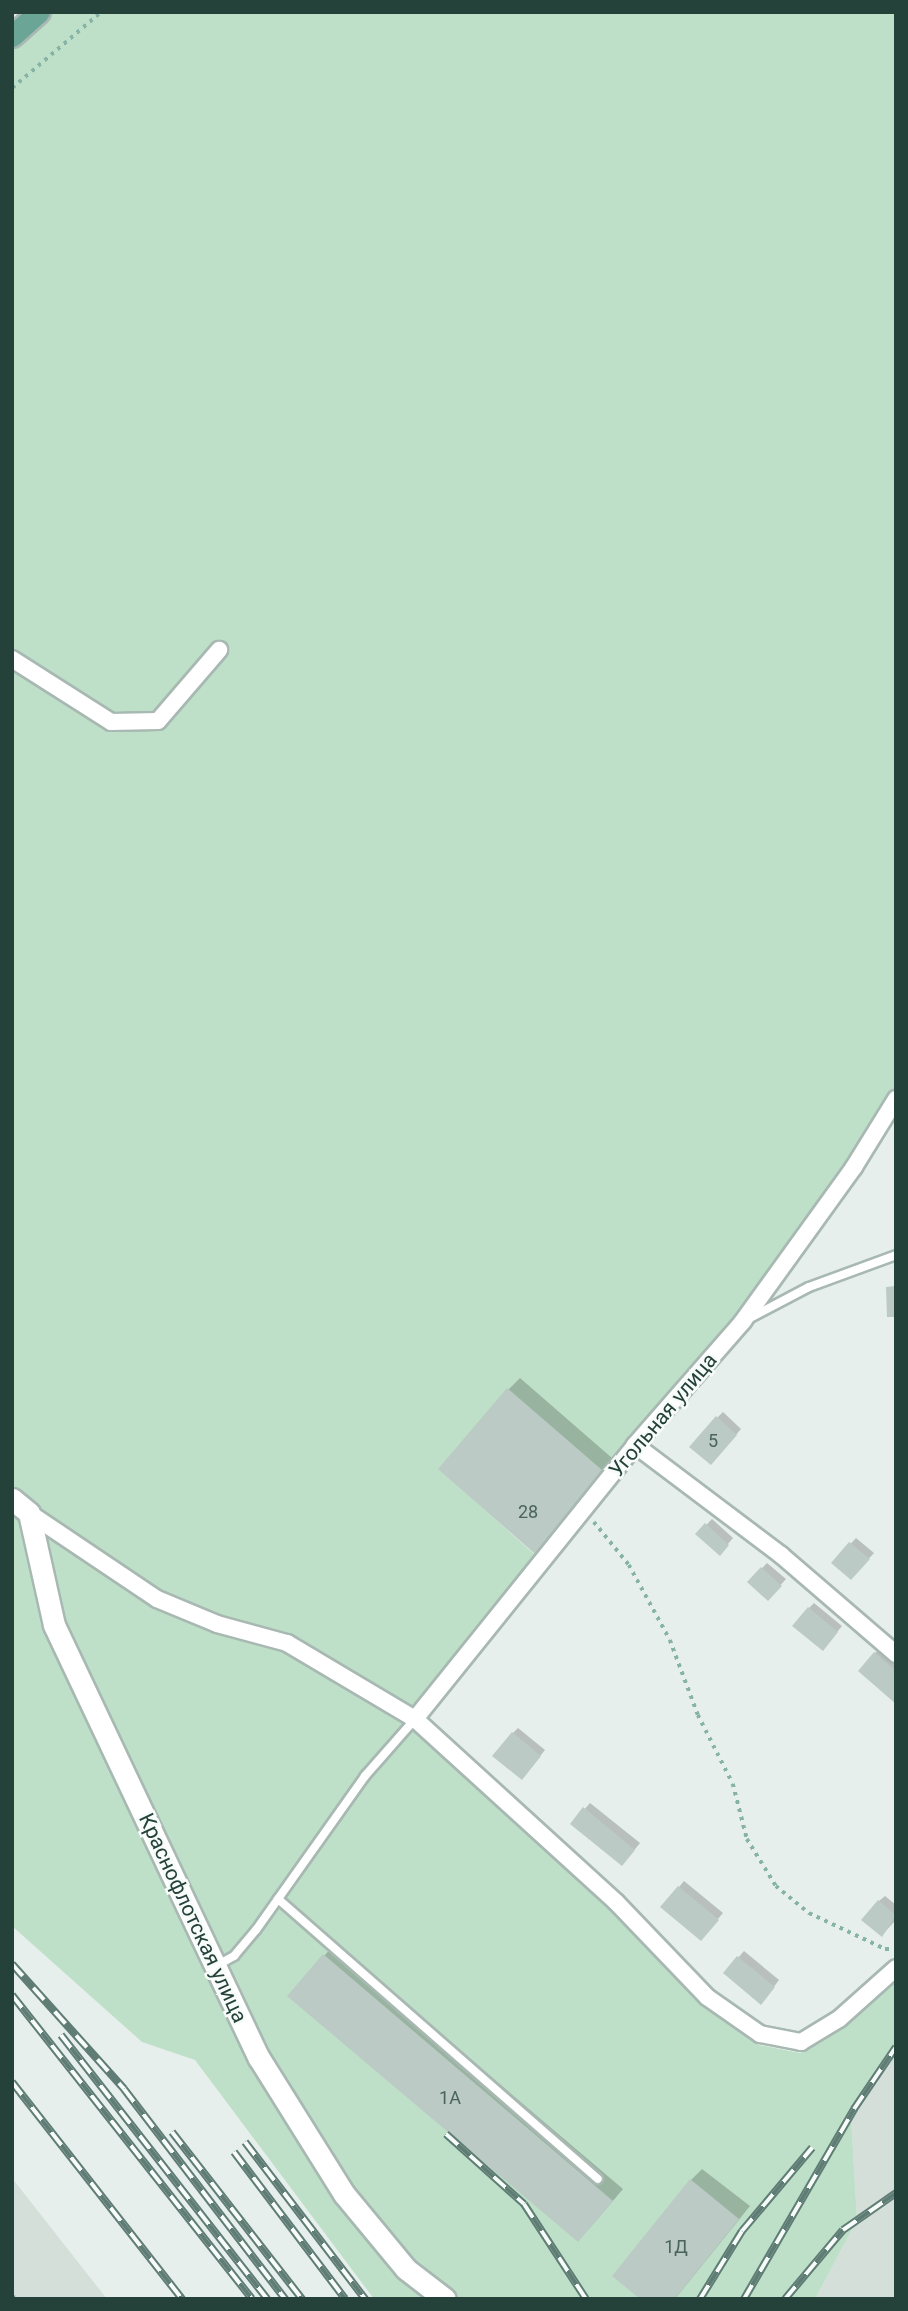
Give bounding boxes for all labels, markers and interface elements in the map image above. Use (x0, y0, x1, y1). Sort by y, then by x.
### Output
street label: Угольная улица (604, 1348, 722, 1482)
house number: 5 (708, 1430, 718, 1452)
house number: 28 (518, 1501, 538, 1523)
street label: Краснофлотская улица (133, 1809, 253, 2027)
house number: 1А (439, 2087, 461, 2109)
house number: 1Д (664, 2236, 688, 2258)

